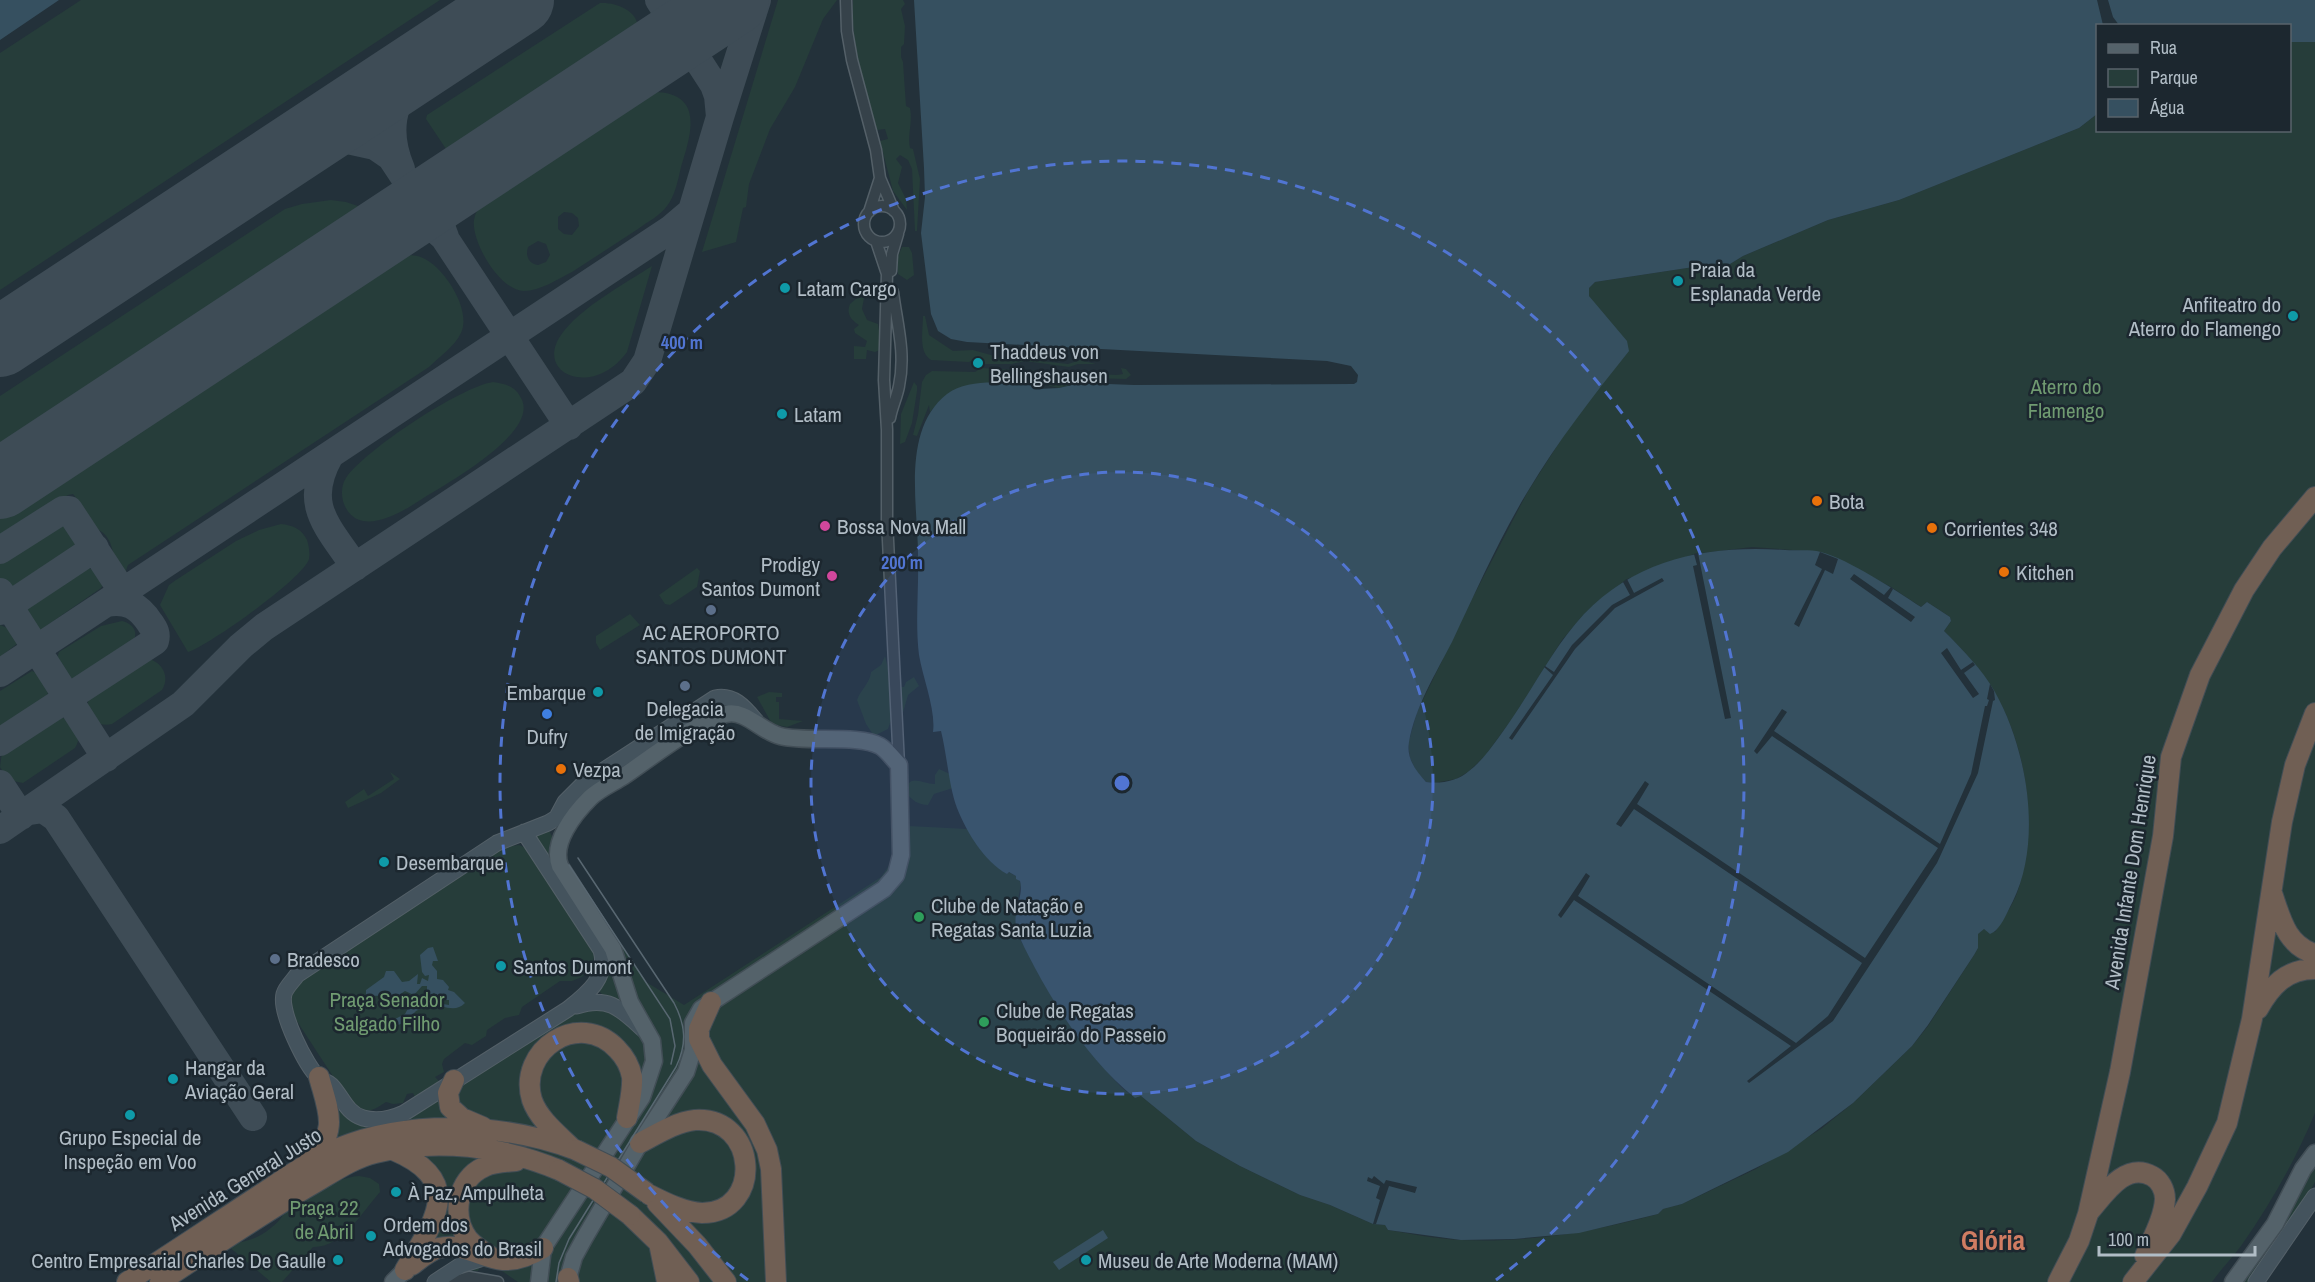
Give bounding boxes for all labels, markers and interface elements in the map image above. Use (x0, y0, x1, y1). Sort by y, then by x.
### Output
legend (2096, 24, 2291, 132)
text: Rua (2150, 35, 2177, 60)
text: Parque (2150, 65, 2198, 90)
text: Água (2149, 95, 2184, 120)
place label: Praia da Esplanada Verde (1690, 255, 1821, 308)
place label: Latam Cargo (797, 274, 897, 303)
marker: Praia da Esplanada Verde (1671, 274, 1685, 288)
marker: Latam Cargo (778, 281, 792, 295)
place label: Anfiteatro do Aterro do Flamengo (2128, 290, 2281, 343)
marker: Anfiteatro do Aterro do Flamengo (2286, 309, 2300, 323)
text: 400 m (661, 330, 703, 355)
place label: Thaddeus von Bellingshausen (990, 337, 1108, 390)
marker: Thaddeus von Bellingshausen (971, 356, 985, 370)
park label: Aterro do Flamengo (2028, 372, 2104, 425)
place label: Latam (794, 400, 842, 429)
marker: Latam (775, 407, 789, 421)
place label: Bota (1829, 487, 1865, 516)
marker: Bota (1810, 494, 1824, 508)
place label: Bossa Nova Mall (837, 512, 966, 541)
place label: Corrientes 348 (1944, 514, 2058, 543)
marker: Bossa Nova Mall (818, 519, 832, 533)
marker: Corrientes 348 (1925, 521, 1939, 535)
place label: Prodigy Santos Dumont (701, 550, 820, 603)
text: 200 m (881, 550, 923, 575)
place label: Kitchen (2016, 558, 2074, 587)
marker: Kitchen (1997, 565, 2011, 579)
marker: Prodigy Santos Dumont (825, 569, 839, 583)
marker: AC AEROPORTO SANTOS DUMONT (704, 603, 718, 617)
place label: AC AEROPORTO SANTOS DUMONT (636, 618, 787, 671)
place label: Embarque (507, 678, 586, 707)
marker: Delegacia de Imigração (678, 679, 692, 693)
marker: Embarque (591, 685, 605, 699)
place label: Delegacia de Imigração (635, 694, 735, 747)
marker: Dufry (540, 707, 554, 721)
place label: Dufry (526, 722, 568, 751)
street label: Avenida Infante Dom Henrique (2097, 753, 2163, 992)
place label: Vezpa (573, 755, 621, 784)
marker: Vezpa (554, 762, 568, 776)
centre of rings (1112, 773, 1132, 793)
place label: Desembarque (396, 848, 504, 877)
marker: Desembarque (377, 855, 391, 869)
place label: Clube de Natação e Regatas Santa Luzia (931, 891, 1092, 944)
marker: Clube de Natação e Regatas Santa Luzia (912, 910, 926, 924)
place label: Bradesco (287, 945, 360, 974)
marker: Bradesco (268, 952, 282, 966)
place label: Santos Dumont (513, 952, 632, 981)
marker: Santos Dumont (494, 959, 508, 973)
park label: Praça Senador Salgado Filho (330, 985, 445, 1038)
place label: Clube de Regatas Boqueirão do Passeio (996, 996, 1166, 1049)
marker: Clube de Regatas Boqueirão do Passeio (977, 1015, 991, 1029)
place label: Hangar da Aviação Geral (184, 1053, 294, 1106)
marker: Hangar da Aviação Geral (166, 1072, 180, 1086)
marker: Grupo Especial de Inspeção em Voo (123, 1108, 137, 1122)
street label: Avenida General Justo (162, 1120, 327, 1238)
place label: Grupo Especial de Inspeção em Voo (59, 1123, 201, 1176)
place label: À Paz, Ampulheta (407, 1178, 544, 1207)
marker: À Paz, Ampulheta (389, 1185, 403, 1199)
park label: Praça 22 de Abril (290, 1193, 358, 1246)
place label: Ordem dos Advogados do Brasil (382, 1210, 542, 1263)
scale bar (2099, 1219, 2255, 1257)
district label: Glória (1961, 1222, 2026, 1258)
text: 100 m (2108, 1227, 2149, 1252)
marker: Ordem dos Advogados do Brasil (364, 1229, 378, 1243)
place label: Centro Empresarial Charles De Gaulle (31, 1246, 326, 1275)
place label: Museu de Arte Moderna (MAM) (1098, 1246, 1338, 1275)
marker: Centro Empresarial Charles De Gaulle (331, 1253, 345, 1267)
marker: Museu de Arte Moderna (MAM) (1079, 1253, 1093, 1267)

